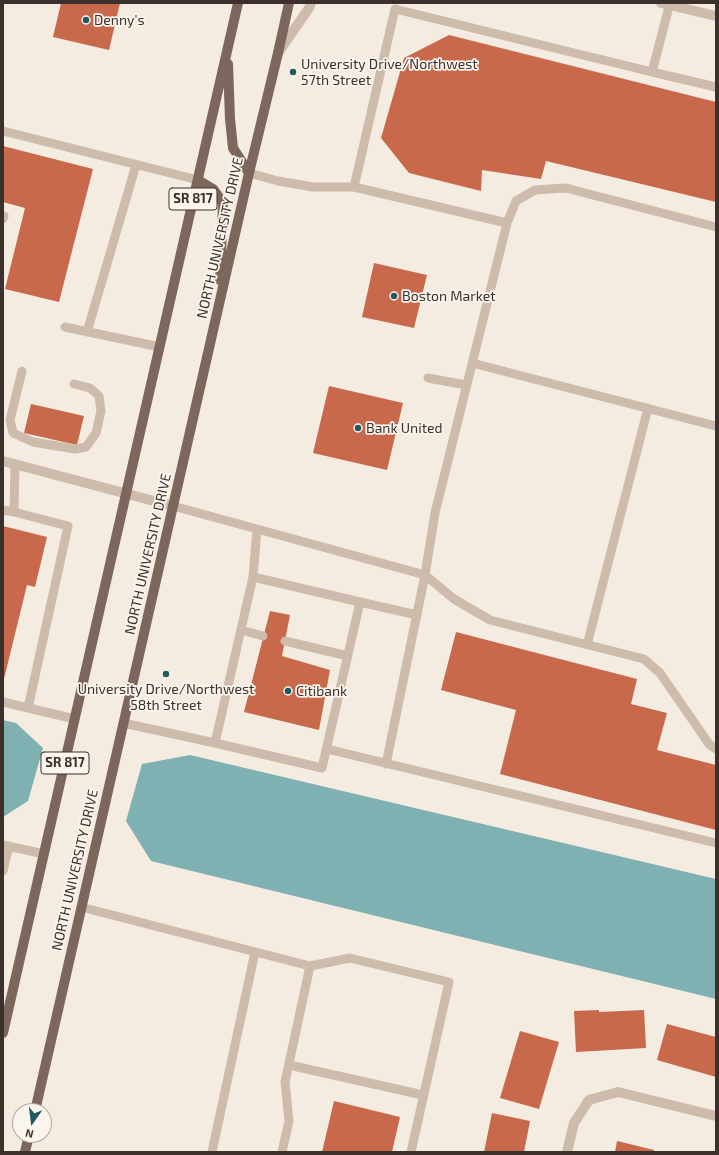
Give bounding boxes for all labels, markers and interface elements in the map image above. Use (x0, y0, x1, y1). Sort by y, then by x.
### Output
place label: Denny's (94, 12, 145, 28)
marker: Denny's (81, 15, 91, 25)
place label: University Drive/Northwest 57th Street (301, 56, 478, 88)
marker: University Drive/Northwest 57th Street (288, 67, 298, 77)
street label: NORTH UNIVERSITY DRIVE (193, 156, 247, 320)
road number: SR 817 (169, 188, 217, 210)
place label: Boston Market (402, 288, 496, 304)
marker: Boston Market (389, 291, 399, 301)
place label: Bank United (366, 420, 443, 436)
marker: Bank United (353, 423, 363, 433)
street label: NORTH UNIVERSITY DRIVE (121, 472, 175, 636)
marker: University Drive/Northwest 58th Street (161, 669, 171, 679)
place label: University Drive/Northwest 58th Street (78, 681, 254, 714)
place label: Citibank (296, 683, 347, 699)
marker: Citibank (283, 686, 293, 696)
road number: SR 817 (41, 752, 89, 774)
street label: NORTH UNIVERSITY DRIVE (48, 788, 102, 952)
north arrow (12, 1103, 52, 1143)
text: N (24, 1127, 35, 1141)

